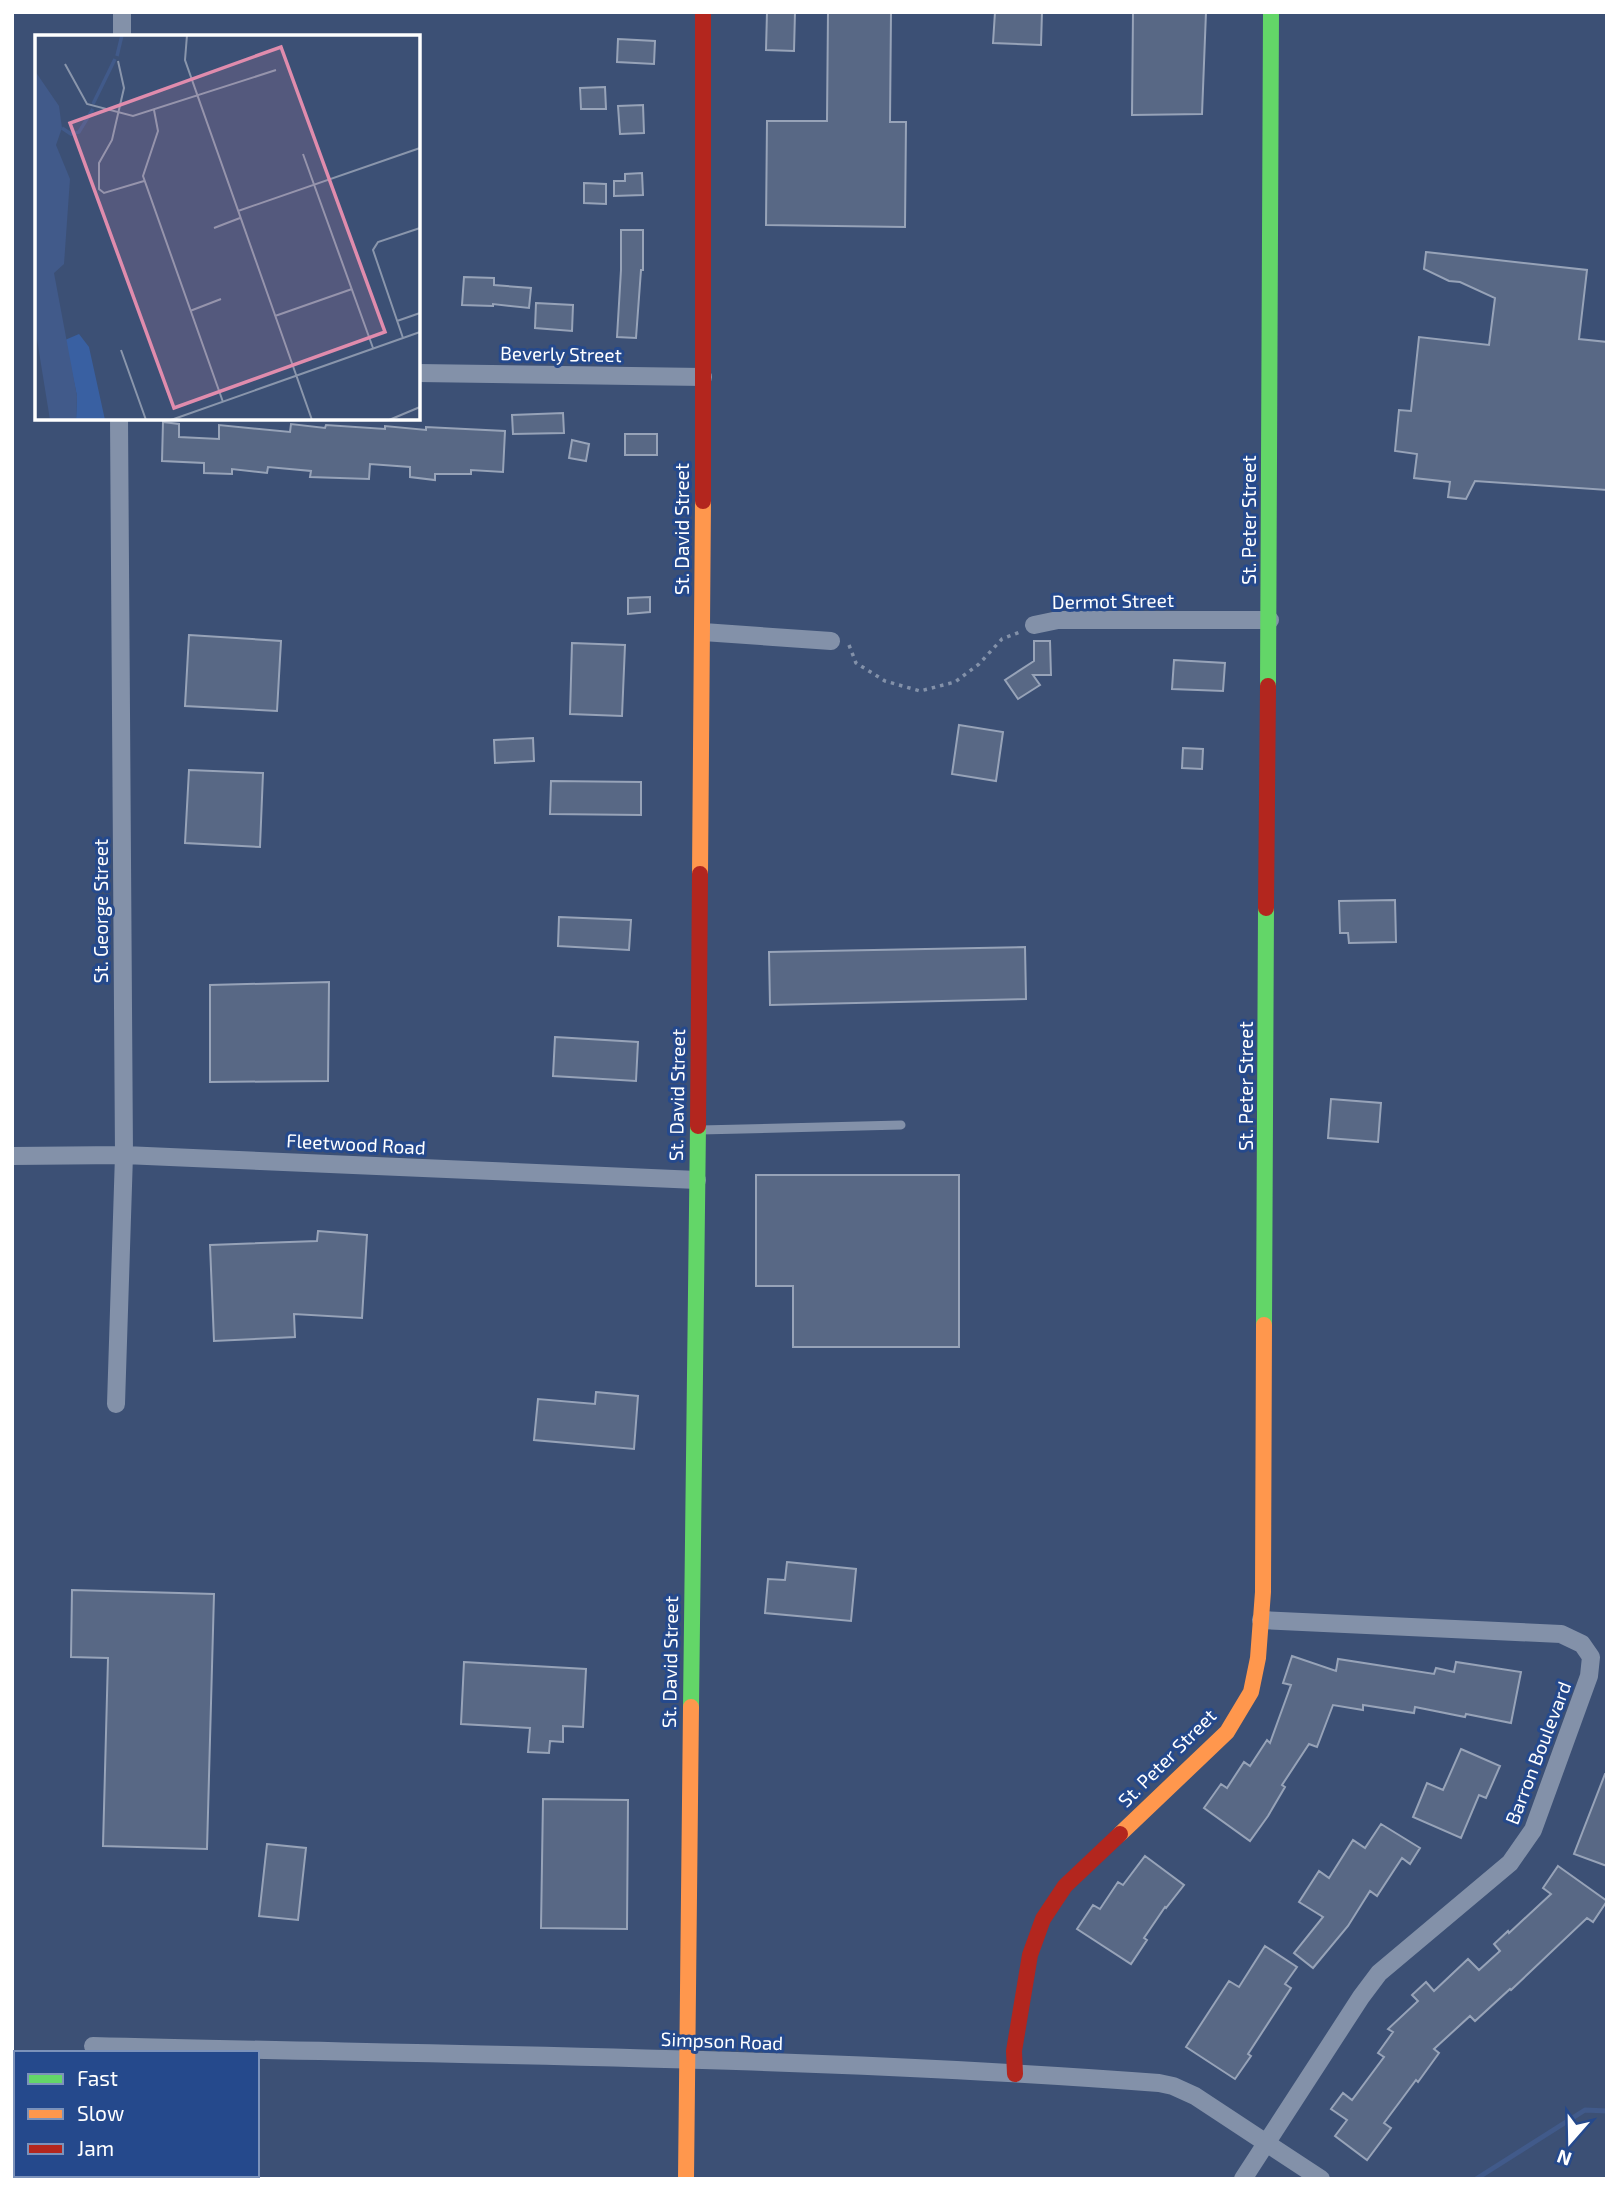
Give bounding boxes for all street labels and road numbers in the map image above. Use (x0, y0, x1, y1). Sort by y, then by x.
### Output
street label: Beverly Street (500, 341, 622, 366)
street label: St. Peter Street (1237, 455, 1260, 585)
street label: St. David Street (670, 463, 693, 595)
street label: Dermot Street (1052, 588, 1174, 613)
street label: St. George Street (89, 839, 112, 983)
street label: St. Peter Street (1234, 1021, 1257, 1151)
street label: St. David Street (664, 1029, 689, 1161)
street label: Fleetwood Road (286, 1128, 426, 1159)
street label: St. David Street (657, 1596, 682, 1728)
street label: Barron Boulevard (1500, 1678, 1575, 1828)
street label: St. Peter Street (1113, 1704, 1221, 1812)
street label: Simpson Road (660, 2027, 784, 2054)

